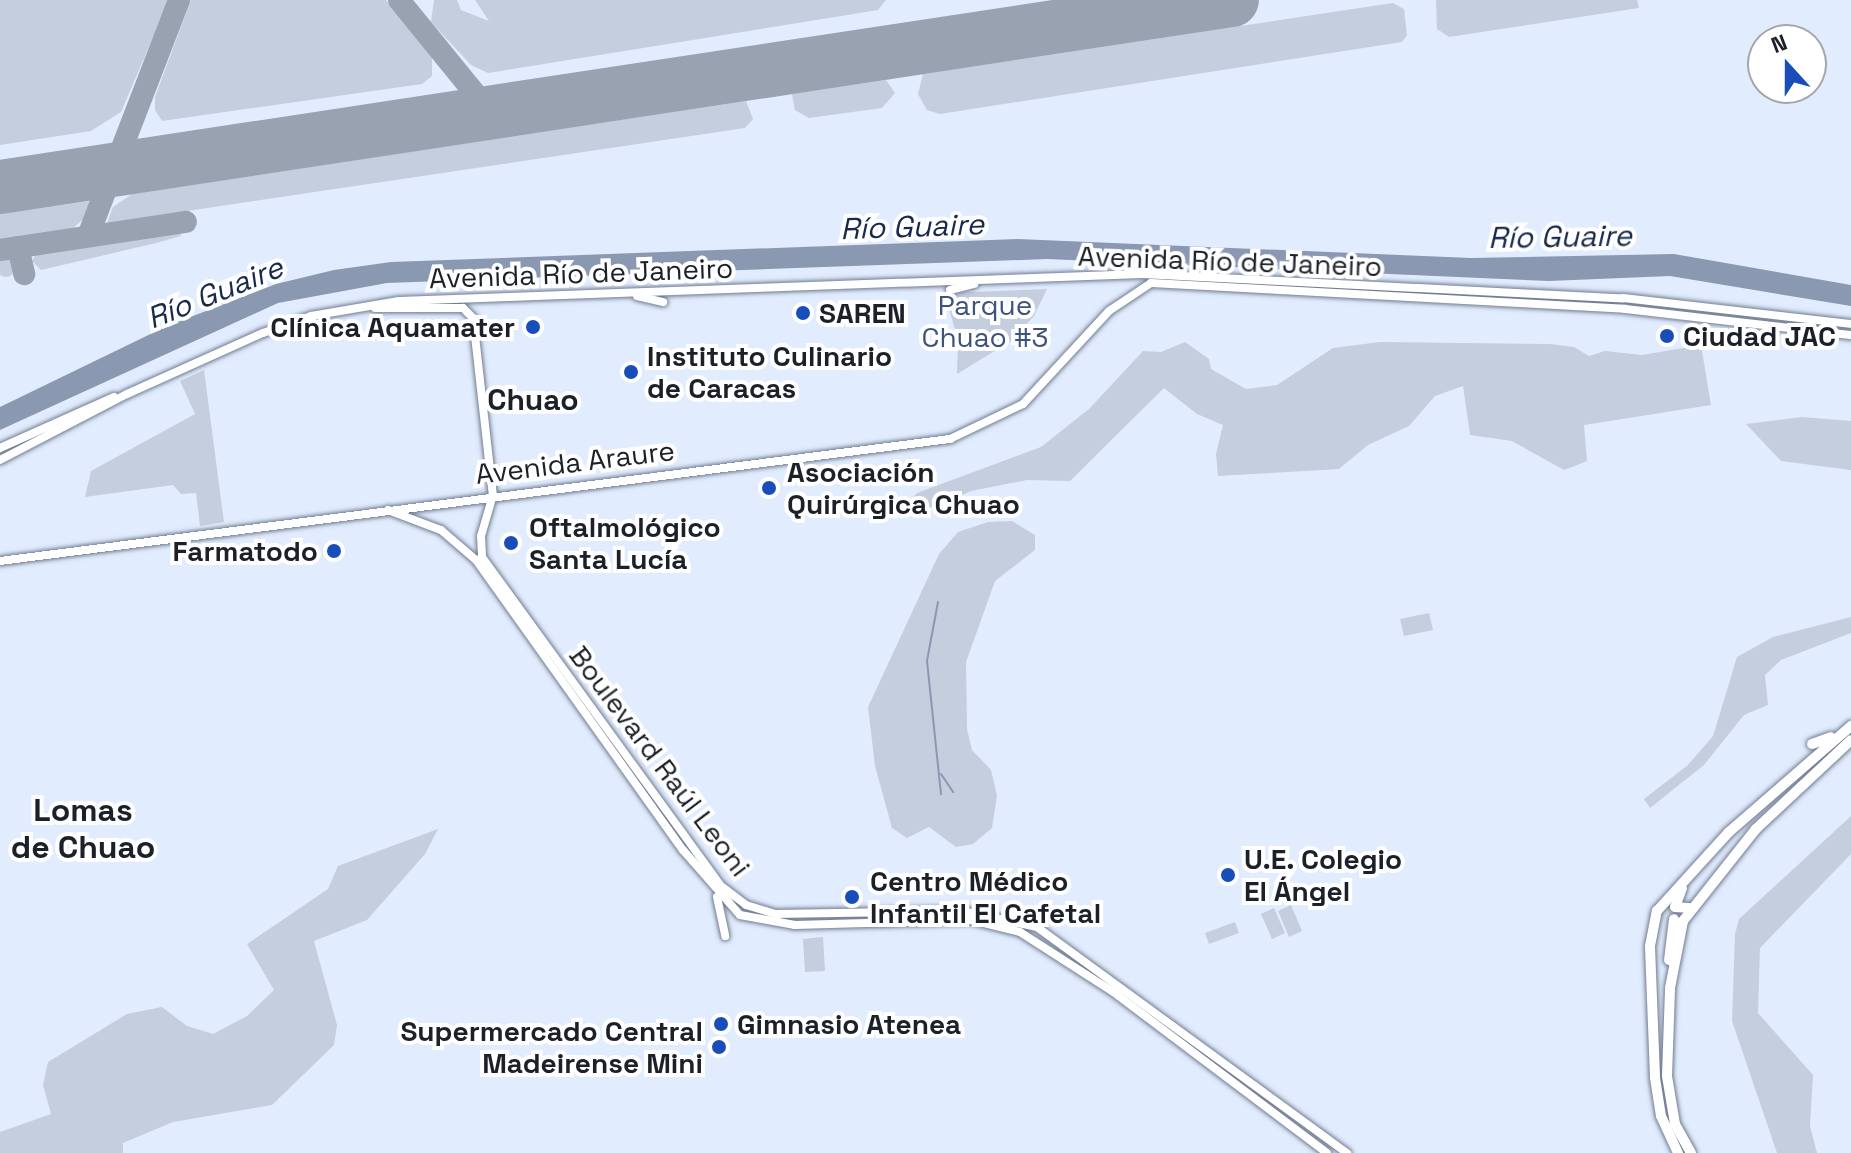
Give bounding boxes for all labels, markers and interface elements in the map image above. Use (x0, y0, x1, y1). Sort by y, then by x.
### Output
north arrow (1747, 24, 1827, 104)
text: N (1767, 28, 1791, 59)
water label: Río Guaire (840, 207, 984, 247)
water label: Río Guaire (1488, 218, 1632, 256)
street label: Avenida Río de Janeiro (1077, 239, 1383, 283)
water label: Río Guaire (142, 249, 288, 337)
street label: Avenida Río de Janeiro (428, 251, 734, 295)
park label: Parque Chuao #3 (922, 288, 1048, 354)
place label: SAREN (819, 296, 906, 330)
marker: SAREN (794, 304, 812, 322)
place label: Clínica Aquamater (270, 310, 515, 344)
marker: Clínica Aquamater (522, 316, 544, 338)
place label: Ciudad JAC (1683, 319, 1836, 353)
marker: Ciudad JAC (1658, 327, 1676, 345)
place label: Instituto Culinario de Caracas (647, 339, 892, 405)
marker: Instituto Culinario de Caracas (622, 363, 640, 381)
district label: Chuao (487, 382, 579, 418)
street label: Avenida Araure (473, 433, 677, 491)
place label: Asociación Quirúrgica Chuao (787, 455, 1020, 521)
marker: Asociación Quirúrgica Chuao (758, 477, 780, 499)
place label: Oftalmológico Santa Lucía (529, 510, 721, 576)
marker: Oftalmológico Santa Lucía (500, 532, 522, 554)
place label: Farmatodo (173, 534, 318, 568)
marker: Farmatodo (325, 542, 343, 560)
street label: Boulevard Raúl Leoni (562, 639, 758, 883)
district label: Lomas de Chuao (11, 792, 155, 867)
place label: U.E. Colegio El Ángel (1244, 842, 1403, 908)
place label: Centro Médico Infantil El Cafetal (870, 864, 1101, 930)
marker: U.E. Colegio El Ángel (1219, 866, 1237, 884)
marker: Centro Médico Infantil El Cafetal (841, 886, 863, 908)
place label: Gimnasio Atenea (737, 1007, 962, 1041)
place label: Supermercado Central Madeirense Mini (400, 1014, 703, 1080)
marker: Gimnasio Atenea (712, 1015, 730, 1033)
marker: Supermercado Central Madeirense Mini (710, 1038, 728, 1056)

